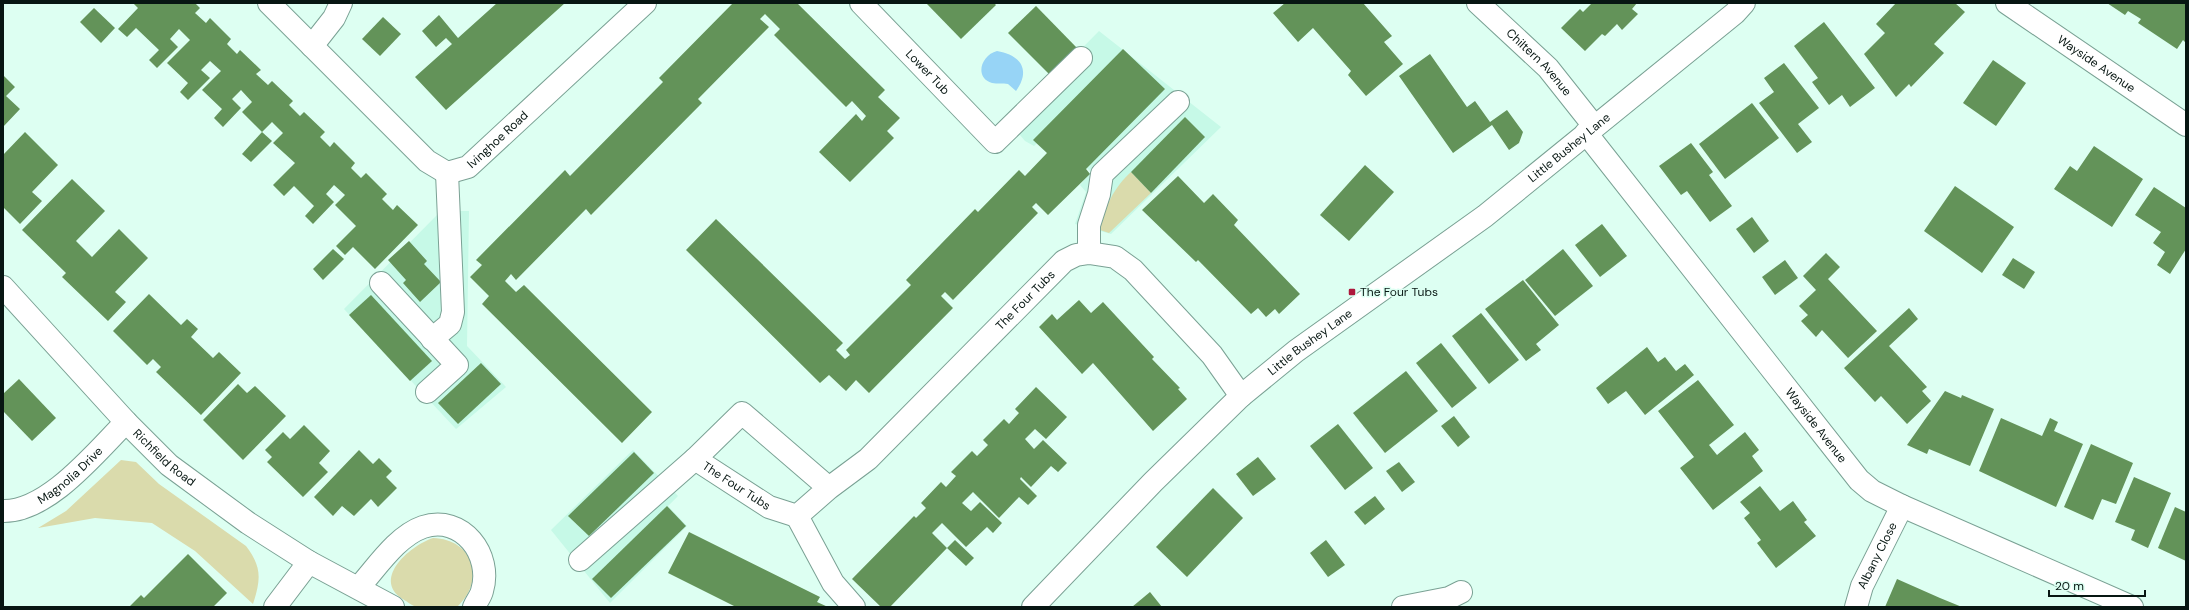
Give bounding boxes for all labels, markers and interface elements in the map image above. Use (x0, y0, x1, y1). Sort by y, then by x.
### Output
street label: Chiltern Avenue (1503, 25, 1575, 99)
street label: Wayside Avenue (2054, 32, 2139, 96)
street label: Lower Tub (902, 46, 953, 98)
street label: Ivinghoe Road (464, 107, 532, 172)
street label: Little Bushey Lane (1525, 109, 1614, 186)
street label: The Four Tubs (992, 267, 1058, 333)
place label: The Four Tubs (1360, 284, 1438, 300)
marker: The Four Tubs (1347, 287, 1357, 297)
street label: Little Bushey Lane (1265, 305, 1356, 379)
street label: Wayside Avenue (1782, 385, 1851, 466)
street label: Richfield Road (130, 426, 199, 490)
street label: Magnolia Drive (35, 443, 106, 508)
street label: The Four Tubs (699, 458, 774, 514)
street label: Albany Close (1854, 519, 1901, 591)
scale bar (2049, 572, 2145, 598)
text: 20 m (2055, 578, 2084, 594)

